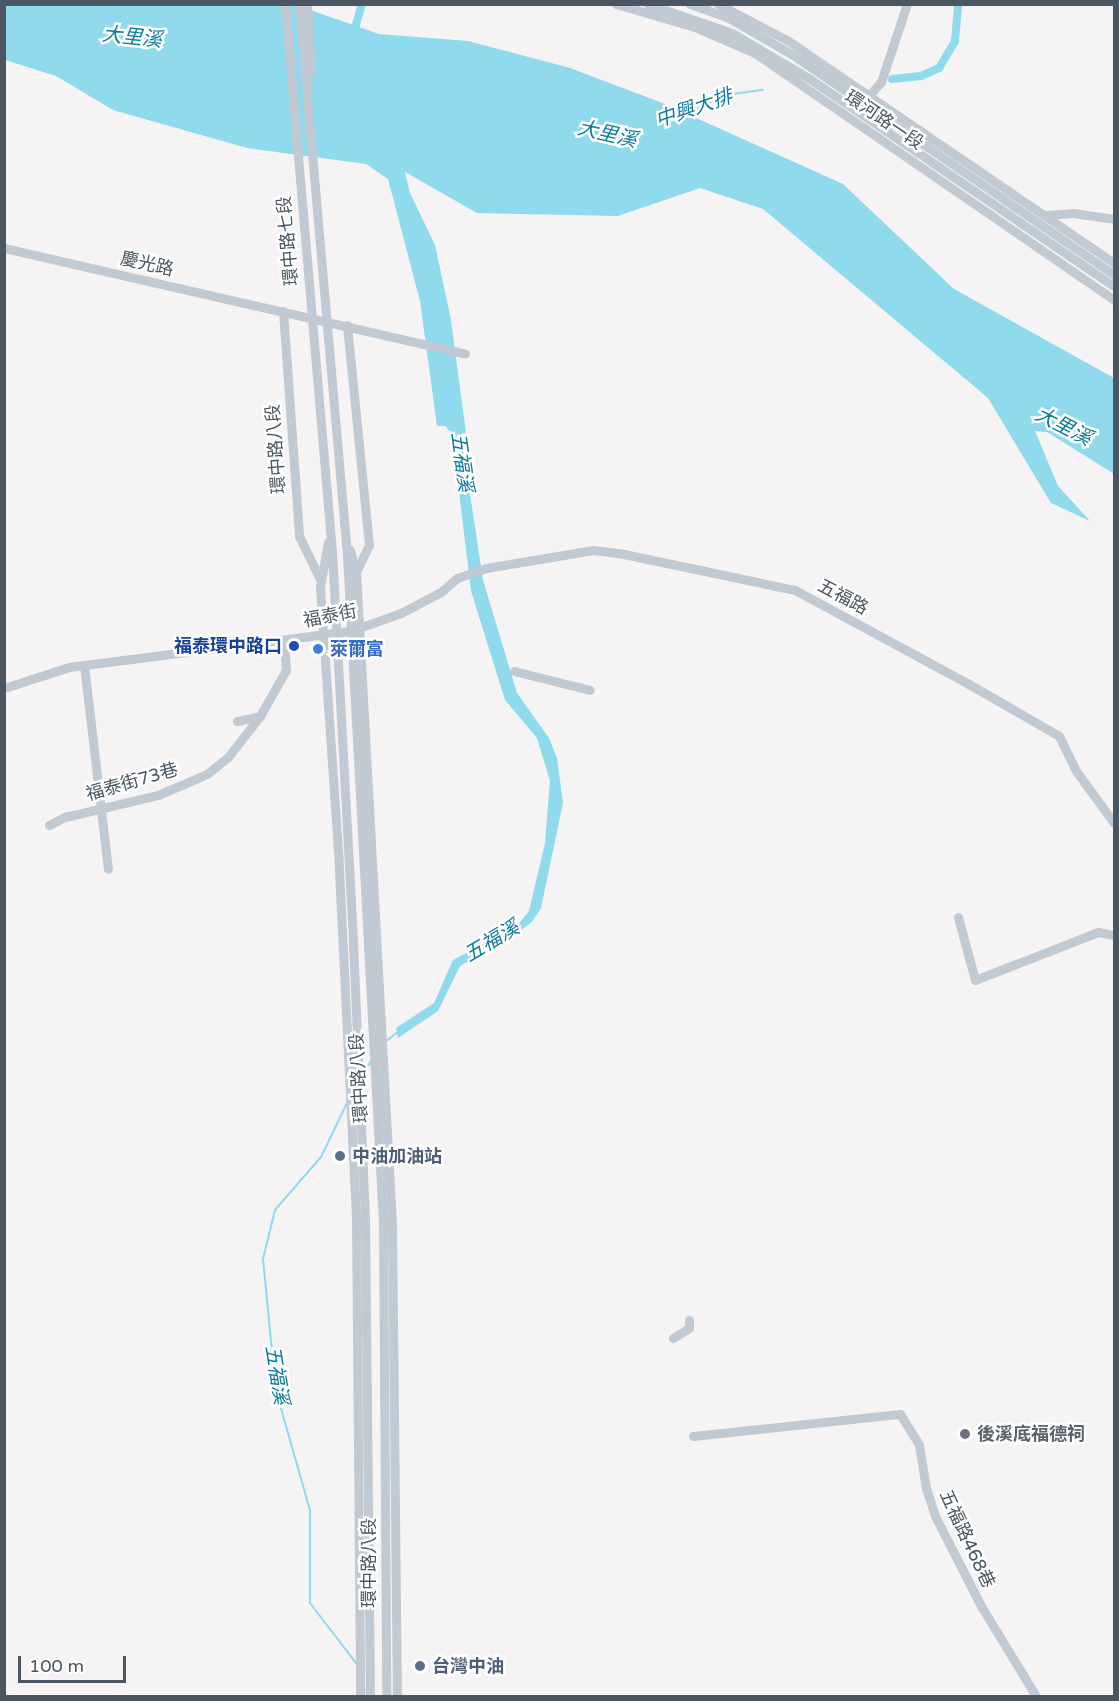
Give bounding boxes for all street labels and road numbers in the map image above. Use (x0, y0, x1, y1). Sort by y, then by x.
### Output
street label: 環河路一段 (841, 86, 927, 154)
street label: 環中路七段 (273, 195, 303, 287)
street label: 慶光路 (118, 247, 176, 281)
street label: 環中路八段 (262, 403, 290, 495)
street label: 五福路 (814, 575, 872, 619)
street label: 福泰街 (301, 600, 359, 632)
street label: 福泰街73巷 (84, 759, 180, 805)
street label: 環中路八段 (346, 1032, 372, 1124)
street label: 五福路468巷 (935, 1486, 999, 1592)
street label: 環中路八段 (358, 1518, 380, 1608)

